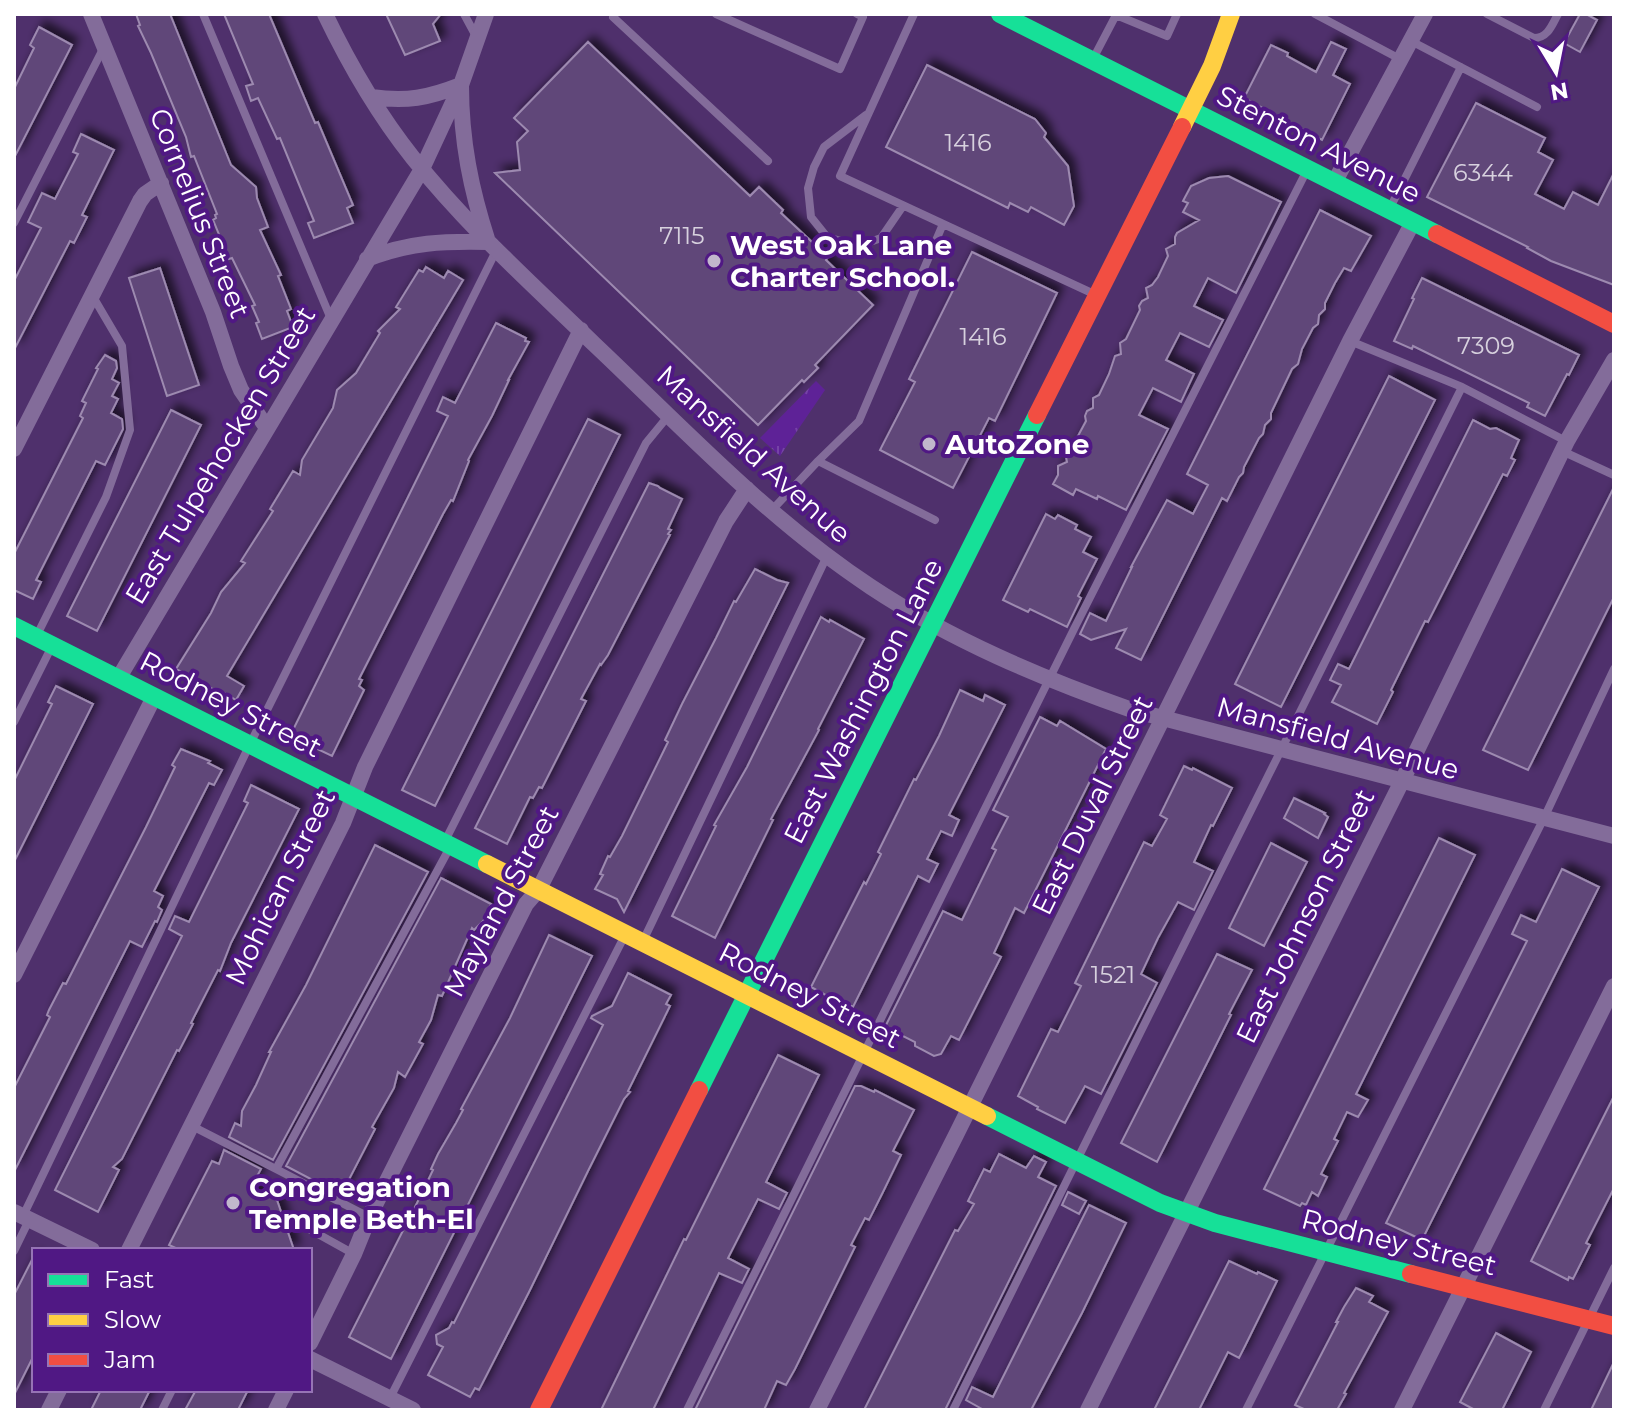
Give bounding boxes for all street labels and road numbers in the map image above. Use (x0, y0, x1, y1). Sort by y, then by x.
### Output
street label: Stenton Avenue (1211, 78, 1427, 210)
street label: Cornelius Street (142, 103, 258, 323)
street label: East Tulpehocken Street (118, 300, 322, 610)
street label: Mansfield Avenue (650, 358, 858, 550)
street label: East Washington Lane (776, 553, 950, 849)
street label: Rodney Street (134, 644, 328, 764)
street label: Mansfield Avenue (1213, 689, 1463, 787)
street label: East Duval Street (1024, 690, 1160, 920)
street label: Mohican Street (218, 783, 342, 991)
street label: East Johnson Street (1229, 783, 1381, 1049)
street label: Mayland Street (436, 799, 566, 1003)
street label: Rodney Street (713, 935, 907, 1055)
street label: Rodney Street (1298, 1201, 1500, 1283)

